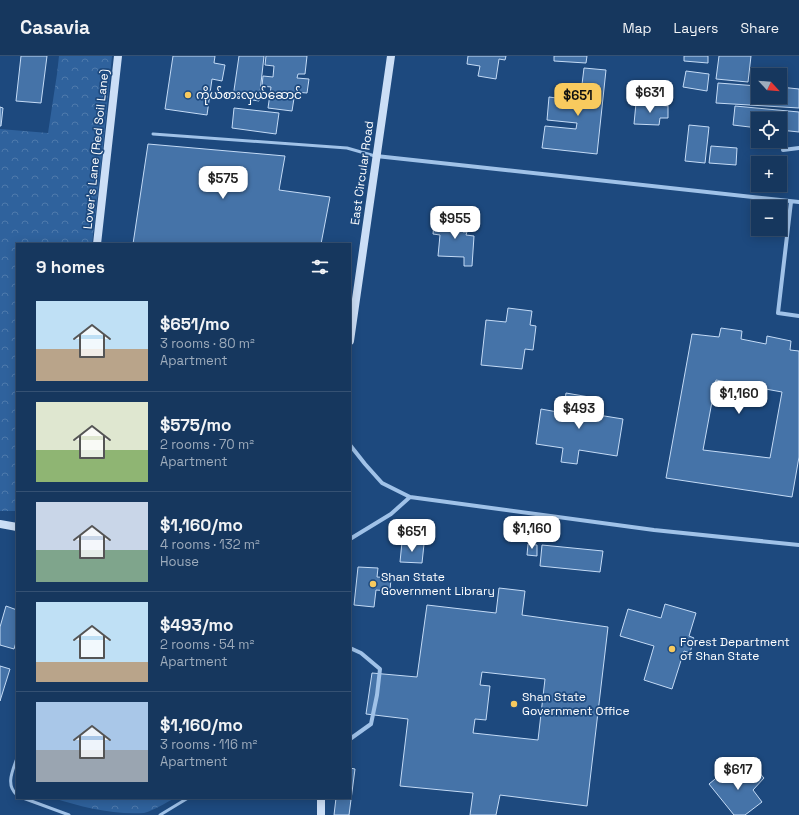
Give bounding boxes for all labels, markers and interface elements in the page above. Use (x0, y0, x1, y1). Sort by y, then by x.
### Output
text: Casavia (20, 15, 90, 40)
text: Map (622, 19, 652, 37)
text: Layers (674, 19, 718, 37)
text: Share (740, 19, 779, 37)
street label: Lover's Lane (Red Soil Lane) (80, 68, 112, 230)
north arrow (751, 68, 787, 104)
map controls (751, 68, 787, 236)
pin: $631 (626, 80, 674, 114)
pin: $651 (554, 83, 602, 117)
text: $631 (635, 84, 665, 101)
place label: ကိုယ်စားလှယ်ဆောင် (196, 86, 302, 105)
text: $651 (563, 87, 593, 104)
marker: ကိုယ်စားလှယ်ဆောင် (183, 90, 193, 100)
button: locate (751, 112, 787, 148)
street label: East Circular Road (347, 120, 377, 226)
button: + (751, 156, 787, 192)
pin: $575 (199, 166, 247, 200)
text: $575 (208, 170, 238, 187)
button: − (751, 200, 787, 236)
pin: $955 (431, 206, 479, 240)
text: $955 (439, 210, 471, 227)
text: 9 homes (36, 256, 105, 278)
icon: filters (309, 256, 331, 278)
text: $651/mo (160, 313, 230, 335)
icon: home (68, 317, 116, 365)
text: 3 rooms · 80 m² (160, 335, 255, 352)
text: Apartment (160, 352, 228, 369)
pin: $1,160 (706, 381, 772, 415)
text: $1,160 (719, 385, 759, 402)
pin: $493 (555, 396, 603, 430)
text: $493 (563, 400, 595, 417)
text: $575/mo (160, 414, 231, 436)
icon: home (68, 418, 116, 466)
text: 2 rooms · 70 m² (160, 436, 254, 453)
text: Apartment (160, 453, 228, 470)
text: $1,160/mo (160, 514, 243, 536)
pin: $1,160 (499, 516, 565, 550)
icon: home (68, 518, 116, 566)
pin: $651 (388, 519, 436, 553)
text: $1,160 (512, 520, 552, 537)
text: $651 (397, 523, 427, 540)
text: 4 rooms · 132 m² (160, 536, 260, 553)
text: House (160, 553, 199, 570)
place label: Shan State Government Library (381, 569, 495, 599)
marker: Shan State Government Library (368, 579, 378, 589)
text: $493/mo (160, 614, 233, 636)
icon: home (68, 618, 116, 666)
place label: Forest Department of Shan State (680, 634, 790, 664)
text: 2 rooms · 54 m² (160, 636, 254, 653)
marker: Forest Department of Shan State (667, 644, 677, 654)
text: Apartment (160, 653, 228, 670)
place label: Shan State Government Office (522, 689, 630, 719)
marker: Shan State Government Office (509, 699, 519, 709)
text: $1,160/mo (160, 714, 243, 736)
icon: home (68, 718, 116, 766)
text: 3 rooms · 116 m² (160, 736, 257, 753)
text: Apartment (160, 753, 228, 770)
pin: $617 (714, 757, 762, 791)
text: $617 (724, 761, 752, 778)

